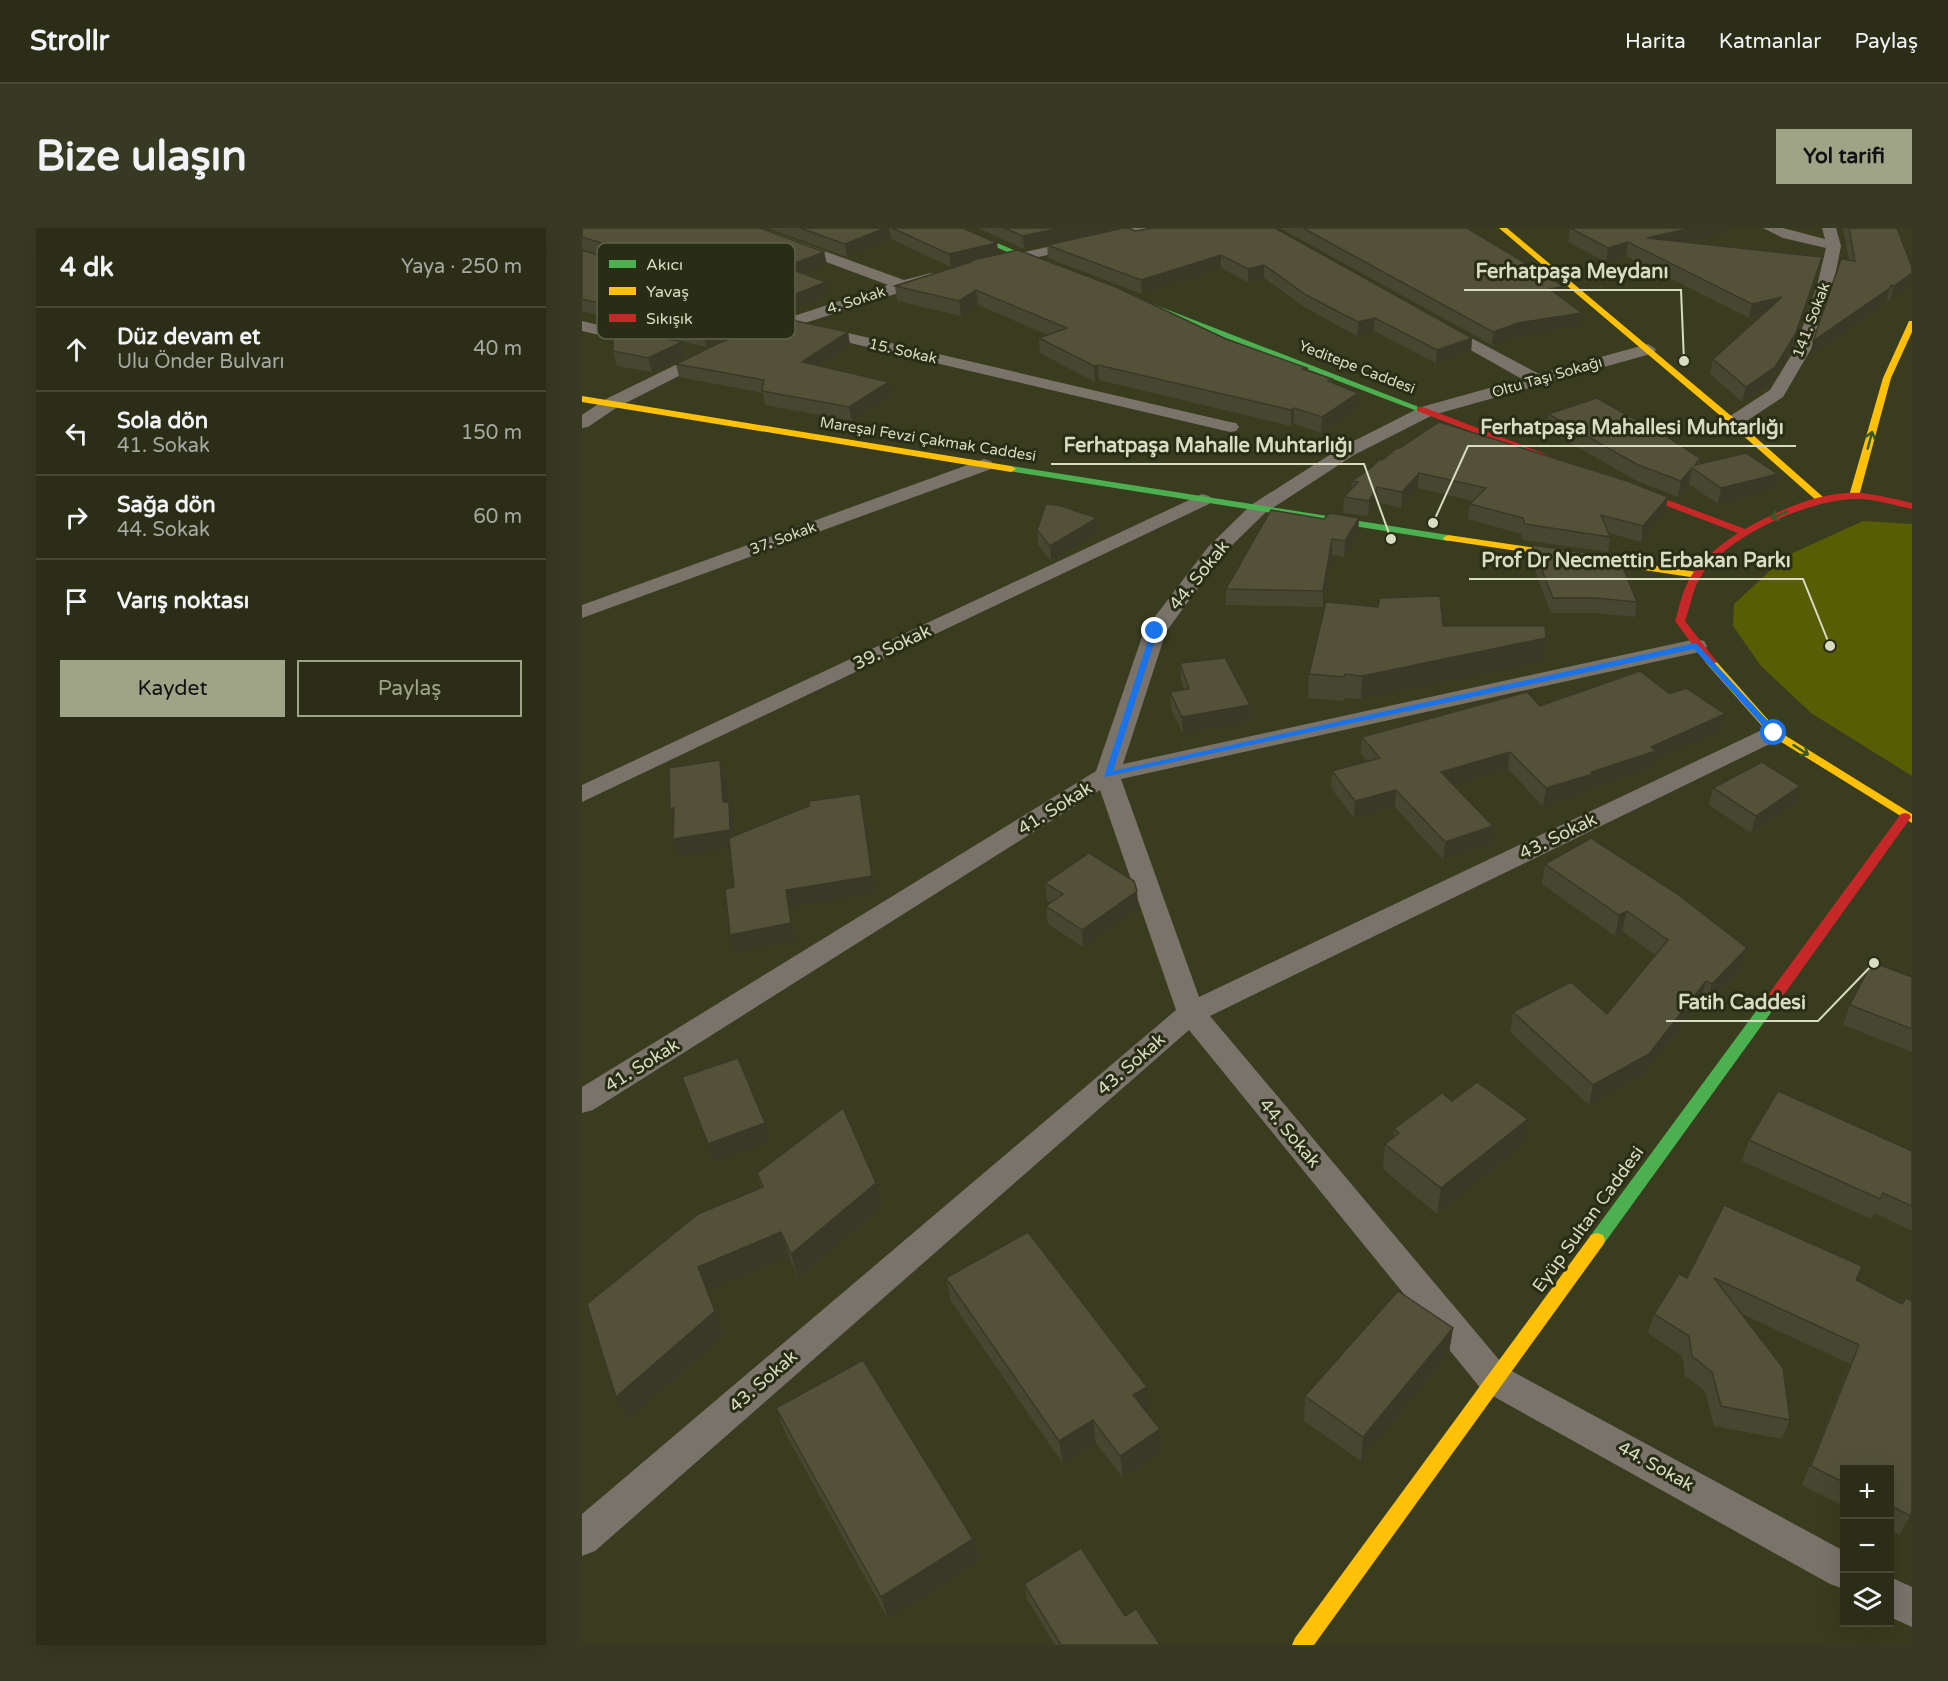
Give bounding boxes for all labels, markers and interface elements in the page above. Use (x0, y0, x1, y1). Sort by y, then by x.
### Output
text: Strollr (30, 24, 109, 58)
text: Harita (1625, 29, 1686, 54)
text: Katmanlar (1719, 29, 1821, 54)
text: Paylaş (1854, 29, 1918, 54)
button: Yol tarifi (1776, 129, 1912, 184)
text: Bize ulaşın (36, 131, 247, 182)
legend (597, 243, 795, 339)
text: 4 dk (60, 252, 114, 283)
callout: Ferhatpaşa Meydanı (1464, 252, 1681, 290)
text: Yaya · 250 m (401, 255, 522, 279)
text: Akıcı (646, 255, 683, 275)
text: Ferhatpaşa Meydanı (1476, 260, 1668, 284)
street label: 141. Sokak (1788, 280, 1834, 360)
text: Yavaş (646, 282, 689, 302)
street label: 4. Sokak (825, 282, 887, 318)
text: Sıkışık (646, 309, 693, 329)
text: Düz devam et (117, 324, 260, 350)
icon: ahead (60, 333, 93, 366)
street label: 15. Sokak (867, 334, 939, 368)
street label: Yeditepe Caddesi (1296, 336, 1418, 398)
text: 40 m (473, 337, 522, 361)
text: Ulu Önder Bulvarı (117, 350, 285, 374)
street label: Oltu Taşı Sokağı (1490, 353, 1604, 401)
text: Sola dön (117, 408, 208, 434)
callout: Ferhatpaşa Mahallesi Muhtarlığı (1468, 408, 1796, 446)
street label: Mareşal Fevzi Çakmak Caddesi (819, 413, 1037, 465)
text: Ferhatpaşa Mahallesi Muhtarlığı (1480, 416, 1784, 440)
icon: left (60, 417, 93, 450)
text: 150 m (461, 421, 522, 445)
callout: Ferhatpaşa Mahalle Muhtarlığı (1051, 426, 1364, 464)
one-way arrow (1865, 430, 1876, 449)
text: 41. Sokak (117, 434, 210, 458)
text: Ferhatpaşa Mahalle Muhtarlığı (1064, 434, 1352, 458)
text: Sağa dön (117, 492, 216, 518)
icon: right (60, 501, 93, 534)
text: 60 m (473, 505, 522, 529)
one-way arrow (1770, 510, 1788, 521)
text: 44. Sokak (117, 518, 210, 542)
street label: 37. Sokak (748, 518, 818, 558)
street label: 44. Sokak (1164, 535, 1234, 614)
callout: Prof Dr Necmettin Erbakan Parkı (1469, 541, 1803, 579)
text: Prof Dr Necmettin Erbakan Parkı (1481, 549, 1791, 573)
icon: arrive (60, 585, 93, 618)
text: Varış noktası (117, 588, 249, 614)
route end (1141, 617, 1167, 643)
street label: 39. Sokak (849, 619, 935, 675)
button: Kaydet (60, 660, 285, 717)
button: Paylaş (297, 660, 522, 717)
route start (1760, 719, 1786, 745)
one-way arrow (1792, 744, 1809, 756)
street label: 41. Sokak (1014, 776, 1096, 839)
street label: 43. Sokak (1516, 808, 1601, 864)
callout: Fatih Caddesi (1666, 983, 1818, 1021)
text: Fatih Caddesi (1678, 991, 1806, 1015)
street label: 43. Sokak (1092, 1028, 1170, 1100)
street label: 41. Sokak (601, 1033, 683, 1096)
street label: 44. Sokak (1255, 1094, 1325, 1172)
street label: Eyüp Sultan Caddesi (1528, 1142, 1648, 1296)
street label: 43. Sokak (724, 1345, 802, 1417)
street label: 44. Sokak (1614, 1436, 1698, 1496)
map controls (1840, 1465, 1894, 1627)
button: + (1840, 1465, 1894, 1519)
button: − (1840, 1519, 1894, 1573)
button: layers (1840, 1573, 1894, 1627)

